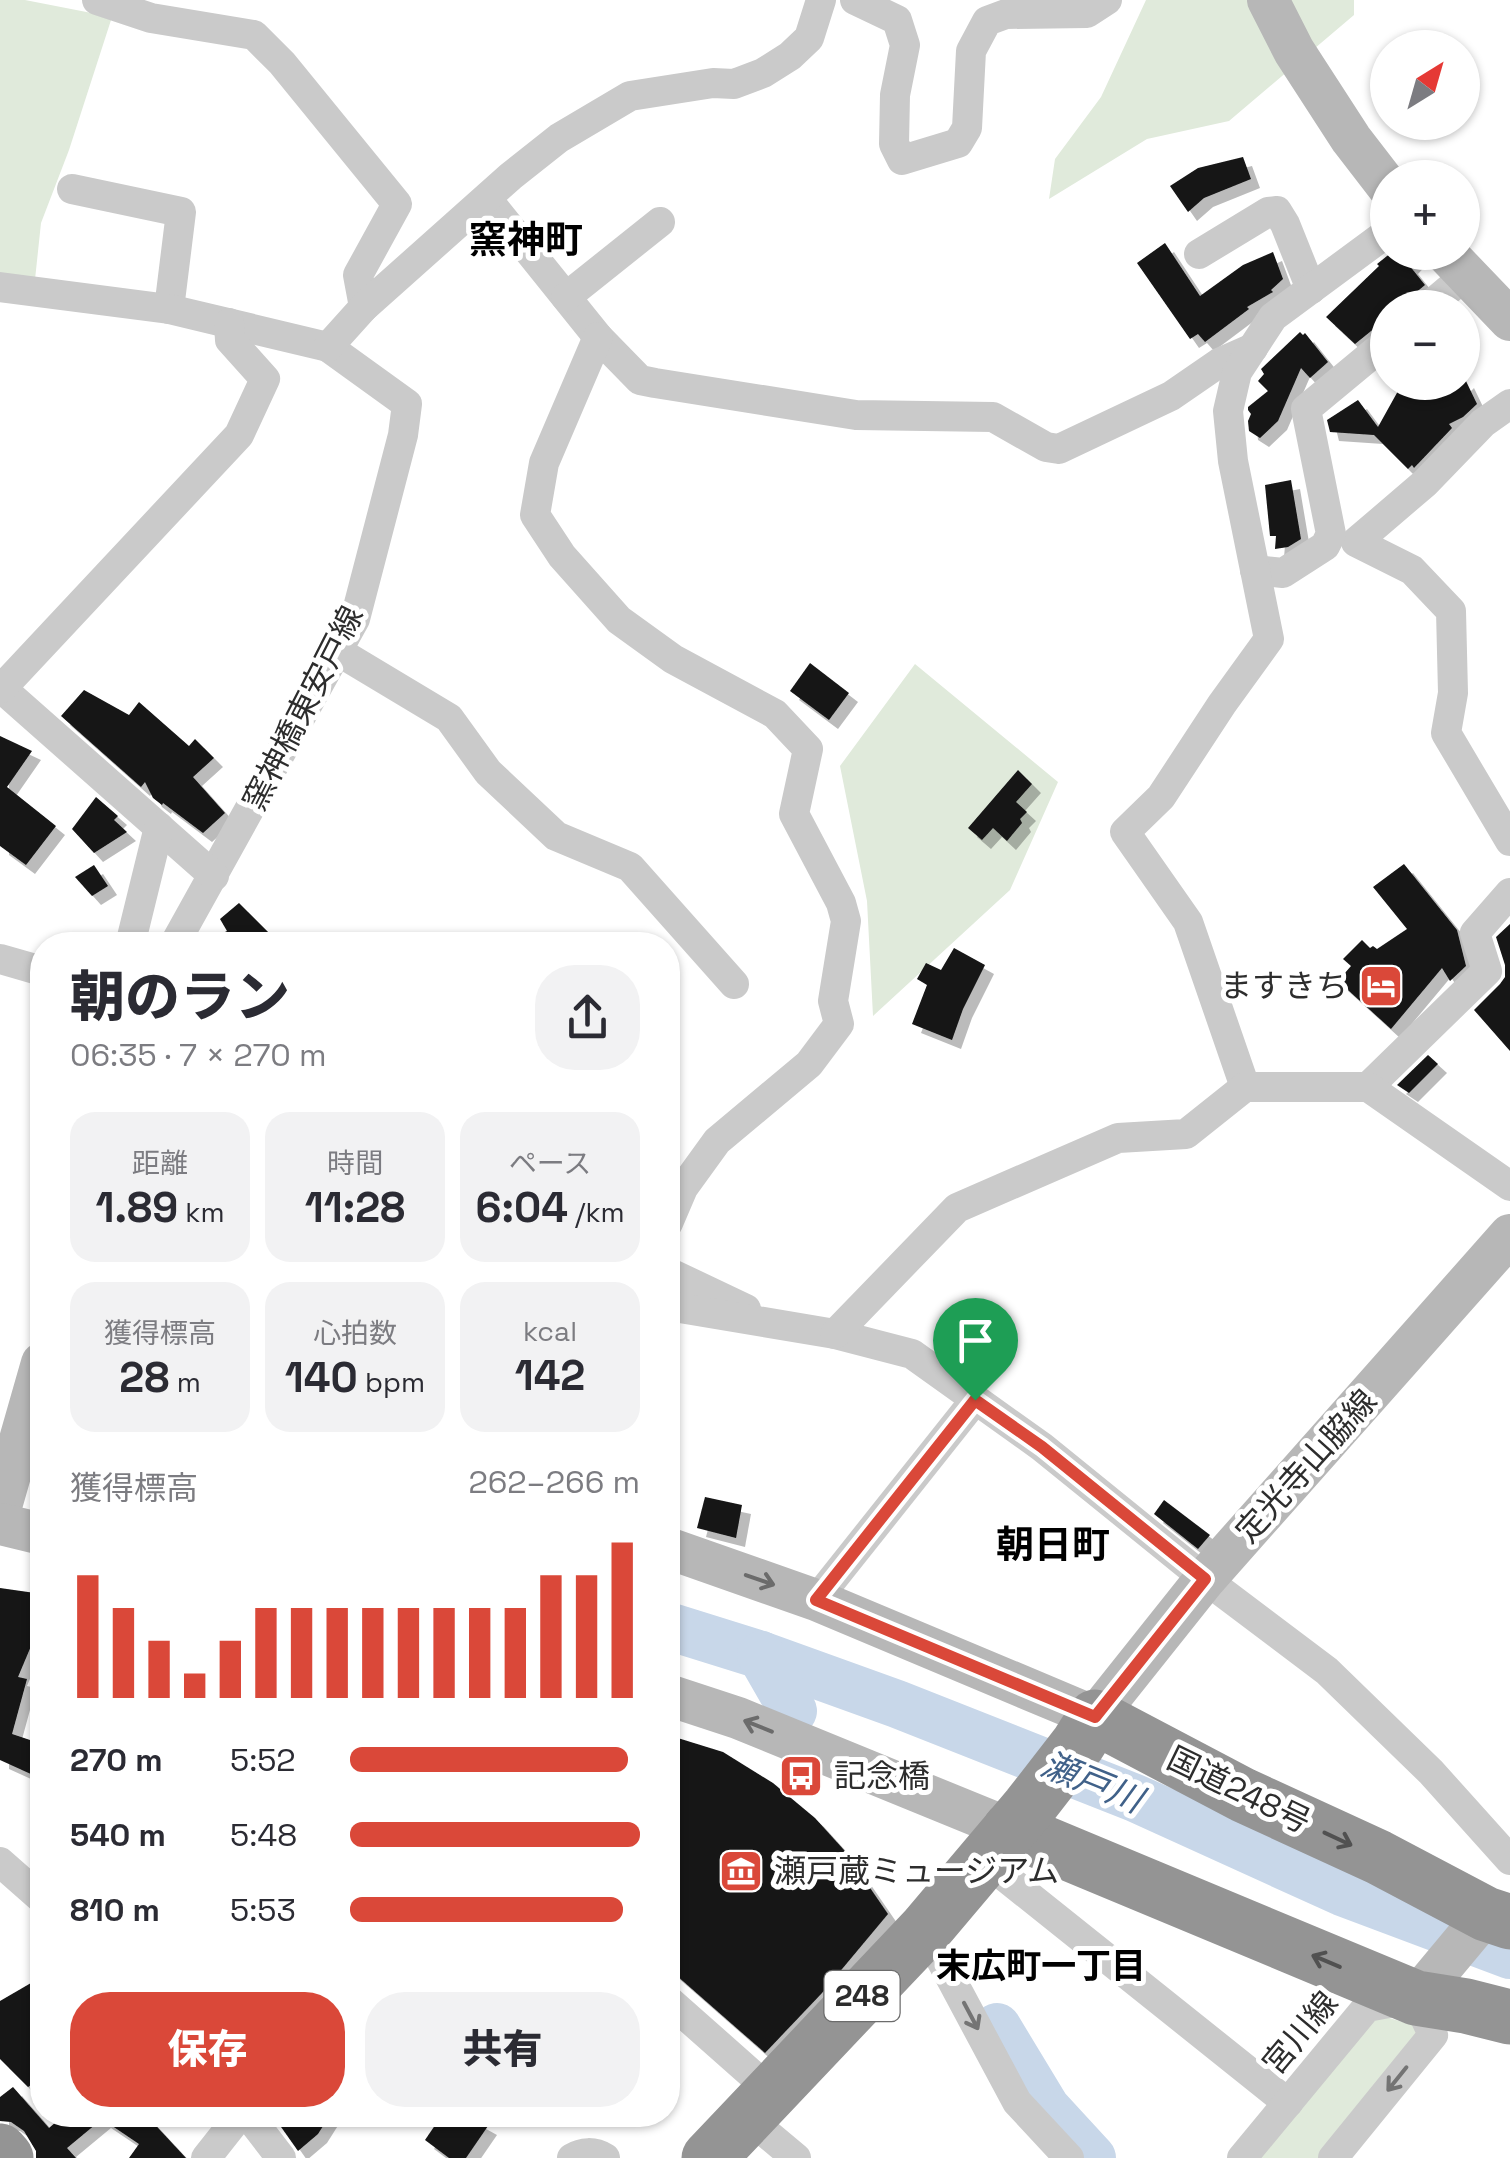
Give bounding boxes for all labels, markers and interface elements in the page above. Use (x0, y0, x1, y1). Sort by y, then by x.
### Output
north arrow (1370, 30, 1480, 140)
map controls (1370, 30, 1480, 400)
button: + (1370, 160, 1480, 270)
district label: 窯神町 (469, 216, 583, 264)
button: − (1370, 290, 1480, 400)
street label: 窯神橋東安戸線 (234, 599, 372, 817)
text: 朝のラン (70, 962, 290, 1032)
hotel icon: ますきち (1358, 963, 1404, 1009)
button: share (535, 965, 640, 1070)
place label: ますきち (1220, 966, 1348, 1006)
text: 06:35 · 7 × 270 m (70, 1035, 327, 1075)
text: 距離 (132, 1145, 188, 1181)
text: 時間 (327, 1145, 383, 1181)
text: ペース (509, 1145, 591, 1181)
text: 1.89 (96, 1181, 178, 1234)
text: 11:28 (305, 1181, 405, 1234)
text: 6:04 (475, 1181, 568, 1234)
text: km (178, 1194, 225, 1230)
text: /km (568, 1194, 625, 1230)
pin (933, 1298, 1018, 1401)
text: kcal (523, 1313, 577, 1349)
icon: arrive (948, 1313, 1003, 1368)
text: 獲得標高 (104, 1315, 216, 1351)
text: 心拍数 (313, 1315, 397, 1351)
text: 142 (515, 1349, 585, 1402)
text: 28 (119, 1351, 169, 1404)
text: 140 (285, 1351, 358, 1404)
text: m (169, 1364, 201, 1400)
text: bpm (358, 1364, 425, 1400)
street label: 定光寺山脇線 (1227, 1381, 1385, 1551)
text: 262–266 m (468, 1462, 640, 1502)
text: 獲得標高 (70, 1468, 198, 1508)
district label: 朝日町 (996, 1521, 1110, 1569)
one-way arrow (743, 1572, 775, 1590)
one-way arrow (743, 1716, 774, 1734)
street label: 国道248号 (1161, 1738, 1317, 1842)
text: 270 m (70, 1740, 162, 1780)
text: 5:52 (230, 1740, 295, 1780)
water label: 瀬戸川 (1035, 1742, 1153, 1824)
bus stop icon: 記念橋 (778, 1753, 824, 1799)
place label: 記念橋 (834, 1756, 930, 1796)
text: 540 m (70, 1815, 166, 1855)
text: 5:48 (230, 1815, 297, 1855)
one-way arrow (1322, 1831, 1353, 1849)
museum icon: 瀬戸蔵ミュージアム (718, 1848, 764, 1894)
place label: 瀬戸蔵ミュージアム (774, 1851, 1059, 1891)
text: 810 m (70, 1890, 160, 1930)
text: 5:53 (230, 1890, 296, 1930)
district label: 末広町一丁目 (936, 1944, 1146, 1988)
one-way arrow (1311, 1950, 1342, 1968)
road number: 248 (824, 1971, 900, 2021)
street label: 宮川線 (1254, 1983, 1346, 2083)
button: 保存 (70, 1992, 345, 2107)
button: 共有 (365, 1992, 640, 2107)
one-way arrow (962, 2001, 981, 2031)
one-way arrow (1387, 2065, 1409, 2091)

